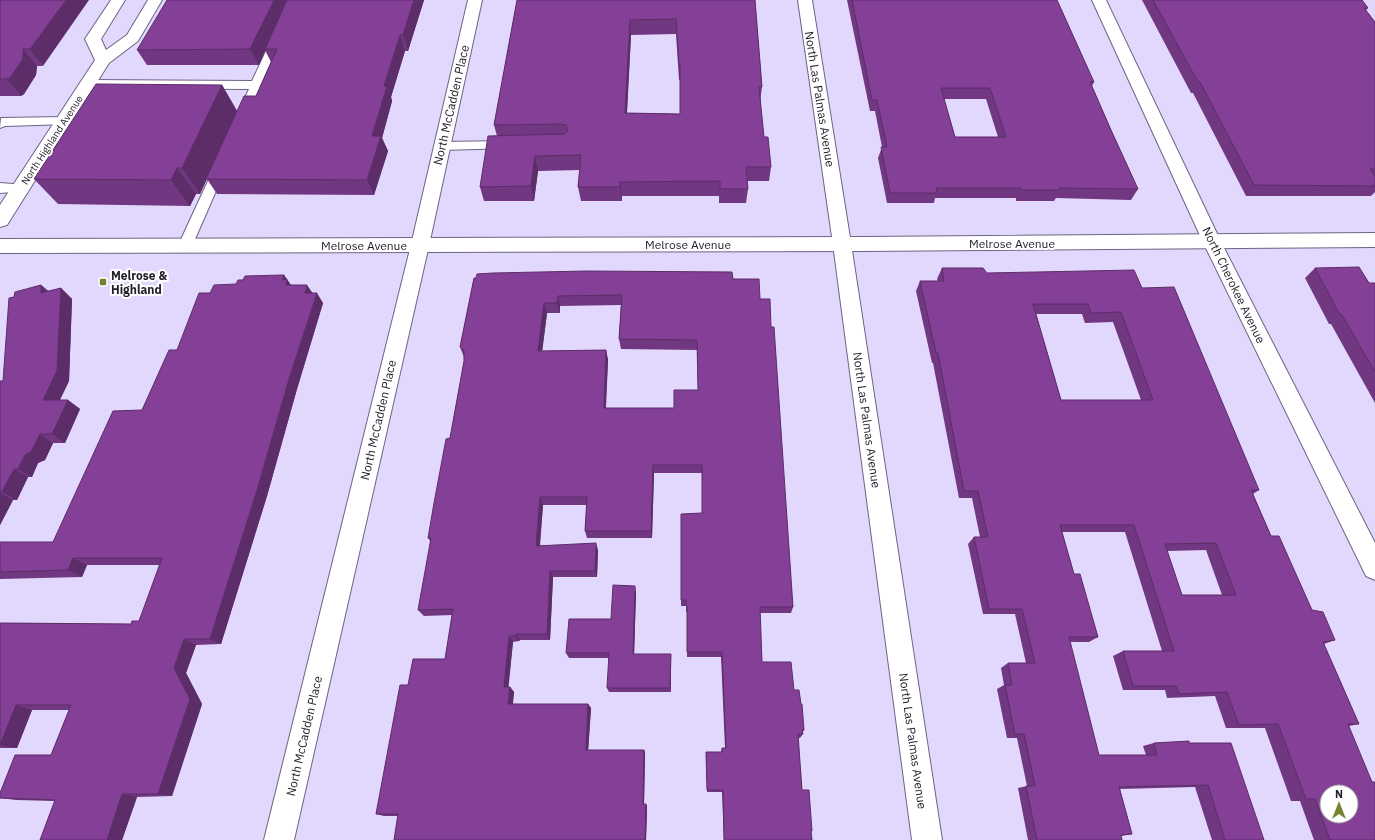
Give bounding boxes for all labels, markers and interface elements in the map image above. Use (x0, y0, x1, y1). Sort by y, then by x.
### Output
street label: North Las Palmas Avenue (802, 30, 838, 168)
street label: North McCadden Place (430, 43, 472, 167)
street label: North Highland Avenue (18, 93, 86, 187)
street label: North Cherokee Avenue (1199, 224, 1269, 346)
street label: Melrose Avenue (969, 236, 1055, 251)
street label: Melrose Avenue (645, 237, 731, 252)
street label: Melrose Avenue (321, 238, 407, 253)
place label: Melrose & Highland (111, 268, 167, 297)
marker: Melrose & Highland (98, 277, 108, 287)
street label: North Las Palmas Avenue (850, 351, 884, 489)
street label: North McCadden Place (357, 358, 399, 482)
street label: North Las Palmas Avenue (896, 672, 930, 810)
street label: North McCadden Place (283, 674, 325, 798)
north arrow (1319, 784, 1359, 824)
text: N (1335, 787, 1343, 801)

